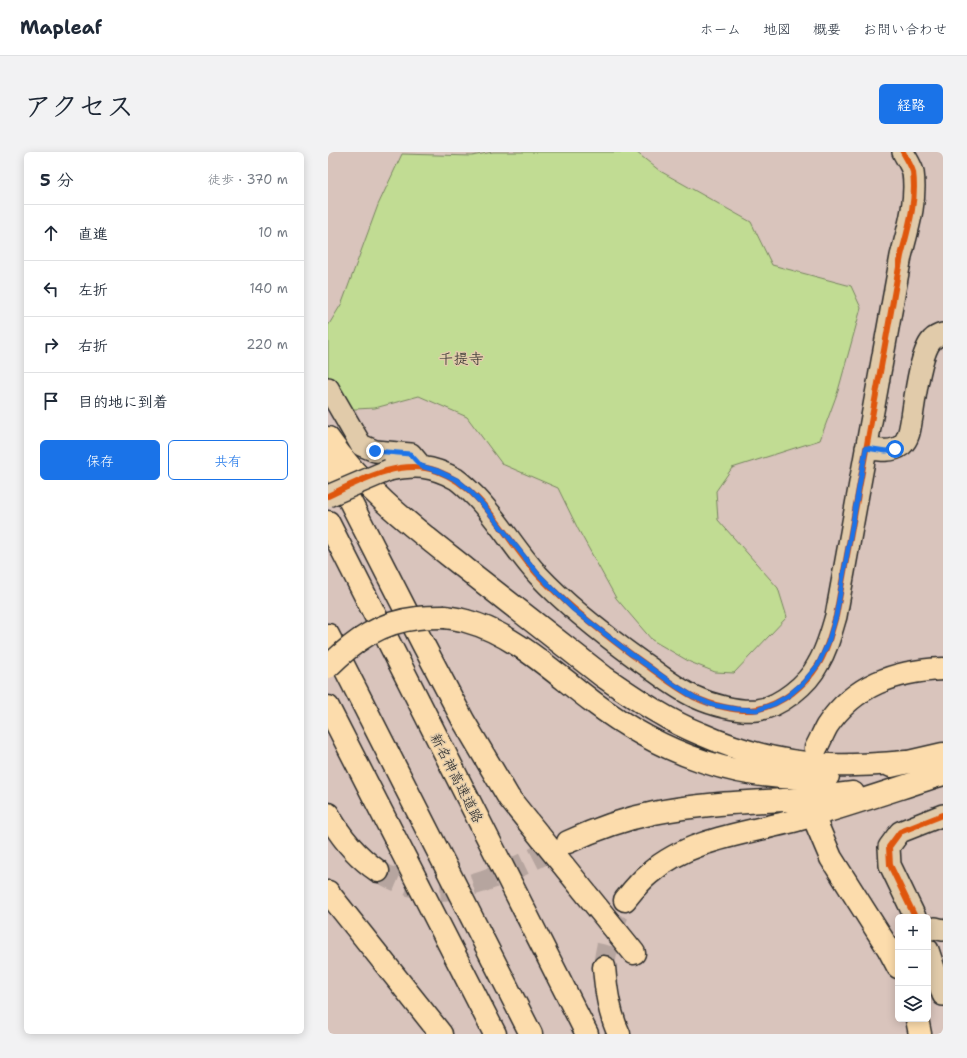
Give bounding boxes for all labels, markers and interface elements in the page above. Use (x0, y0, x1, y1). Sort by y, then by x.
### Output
text: Mapleaf (20, 15, 102, 40)
text: ホーム (700, 20, 741, 38)
text: 地図 (763, 20, 791, 38)
text: 概要 (813, 20, 841, 38)
text: お問い合わせ (863, 20, 947, 38)
button: 経路 (879, 84, 943, 124)
text: アクセス (24, 87, 134, 125)
text: 5 分 (40, 169, 73, 191)
text: 徒歩 · 370 m (208, 171, 288, 188)
icon: ahead (40, 222, 62, 244)
text: 直進 (78, 224, 108, 244)
text: 10 m (258, 224, 288, 241)
icon: left (40, 278, 62, 300)
text: 左折 (78, 280, 108, 300)
text: 140 m (249, 280, 288, 297)
icon: right (40, 334, 62, 356)
text: 右折 (78, 336, 108, 356)
text: 220 m (246, 336, 288, 353)
district label: 千提寺 (438, 349, 484, 369)
icon: arrive (40, 390, 62, 412)
text: 目的地に到着 (78, 392, 168, 412)
button: 保存 (40, 440, 160, 480)
button: 共有 (168, 440, 288, 480)
route start (886, 440, 904, 458)
route end (366, 442, 384, 460)
street label: 新名神高速道路 (427, 730, 487, 826)
map controls (895, 914, 931, 1022)
button: + (895, 914, 931, 950)
button: − (895, 950, 931, 986)
button: layers (895, 986, 931, 1022)

